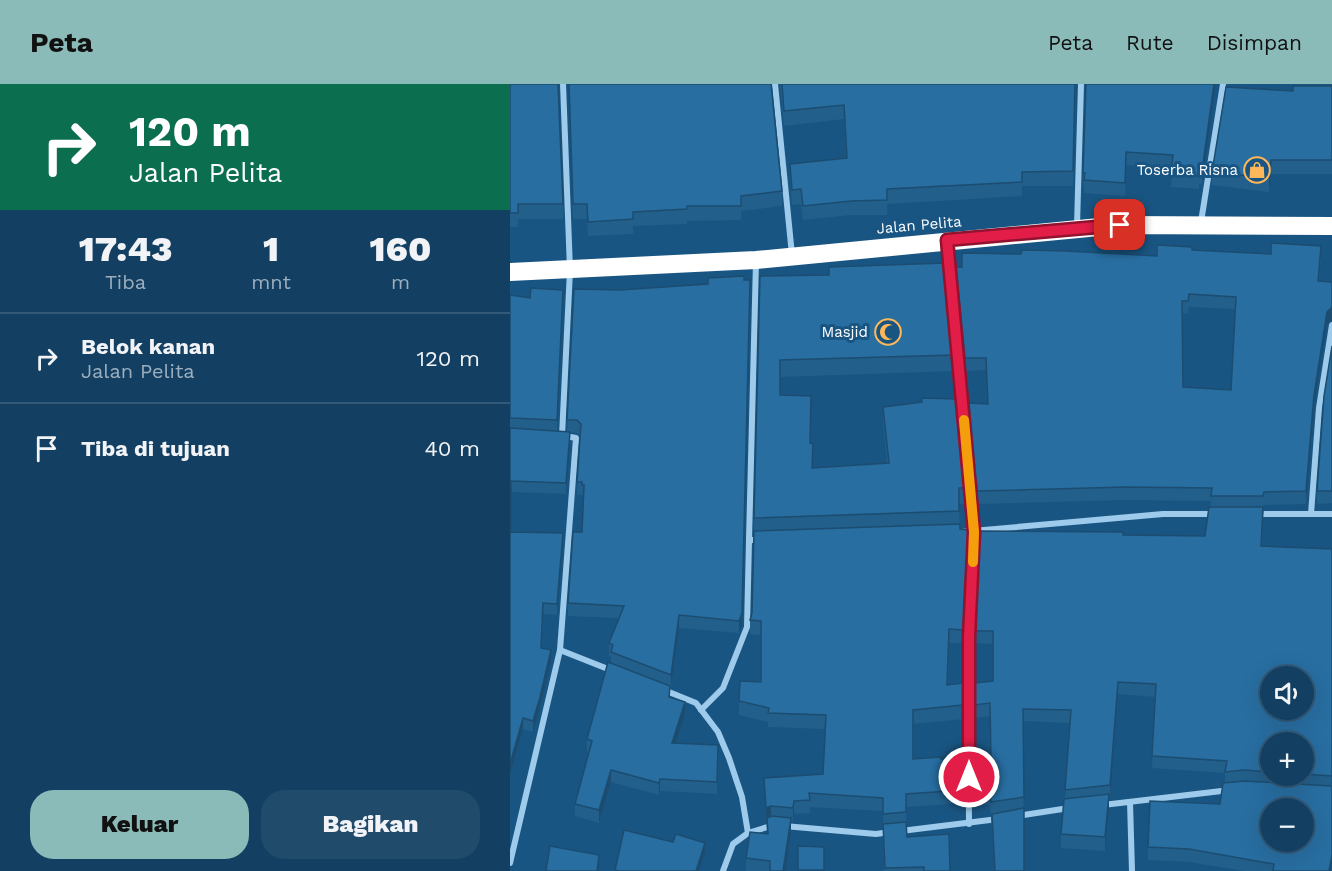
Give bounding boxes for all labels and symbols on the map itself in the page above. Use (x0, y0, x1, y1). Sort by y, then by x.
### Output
shop icon: Toserba Risna (1242, 155, 1272, 185)
place label: Toserba Risna (1137, 161, 1239, 179)
pin (1094, 199, 1145, 250)
street label: Jalan Pelita (876, 212, 963, 238)
mosque icon: Masjid (873, 317, 903, 347)
place label: Masjid (821, 323, 868, 341)
position arrow (937, 745, 1001, 809)

